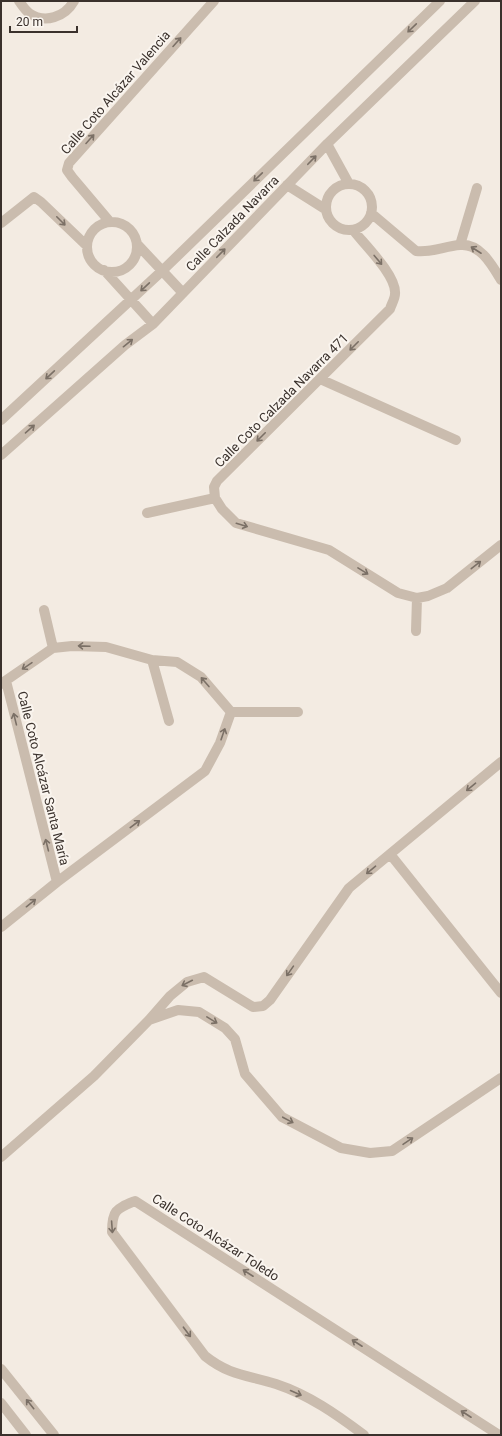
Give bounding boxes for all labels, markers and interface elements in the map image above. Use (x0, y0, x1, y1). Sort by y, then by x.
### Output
scale bar (10, 8, 77, 34)
text: 20 m (16, 15, 43, 29)
one-way arrow (407, 23, 417, 33)
street label: Calle Coto Alcázar Valencia (58, 28, 173, 157)
one-way arrow (172, 37, 181, 48)
one-way arrow (85, 135, 94, 145)
one-way arrow (307, 155, 316, 165)
street label: Calle Calzada Navarra (183, 172, 282, 274)
one-way arrow (253, 172, 263, 182)
one-way arrow (56, 216, 66, 226)
one-way arrow (471, 246, 482, 255)
one-way arrow (216, 248, 226, 258)
one-way arrow (373, 255, 382, 265)
one-way arrow (140, 282, 150, 292)
street label: Calle Coto Calzada Navarra 471 (211, 330, 351, 470)
one-way arrow (122, 339, 133, 348)
one-way arrow (349, 341, 359, 351)
one-way arrow (44, 371, 55, 380)
one-way arrow (25, 425, 35, 434)
one-way arrow (256, 432, 266, 442)
one-way arrow (236, 522, 249, 529)
one-way arrow (471, 561, 482, 569)
one-way arrow (357, 567, 368, 575)
one-way arrow (78, 642, 91, 650)
one-way arrow (22, 662, 33, 670)
one-way arrow (201, 677, 210, 687)
street label: Calle Coto Alcázar Santa María (15, 690, 72, 867)
one-way arrow (11, 712, 18, 725)
one-way arrow (220, 728, 228, 740)
one-way arrow (465, 783, 476, 792)
one-way arrow (129, 820, 140, 828)
one-way arrow (43, 838, 50, 851)
one-way arrow (365, 865, 376, 874)
one-way arrow (26, 898, 37, 907)
one-way arrow (286, 965, 294, 976)
one-way arrow (181, 980, 193, 988)
one-way arrow (206, 1017, 218, 1025)
one-way arrow (282, 1117, 294, 1124)
one-way arrow (402, 1137, 413, 1145)
street label: Calle Coto Alcázar Toledo (149, 1191, 282, 1284)
one-way arrow (109, 1220, 116, 1233)
one-way arrow (243, 1269, 254, 1277)
one-way arrow (183, 1326, 191, 1337)
one-way arrow (351, 1339, 363, 1347)
one-way arrow (290, 1390, 302, 1397)
one-way arrow (25, 1399, 34, 1410)
one-way arrow (461, 1410, 472, 1418)

